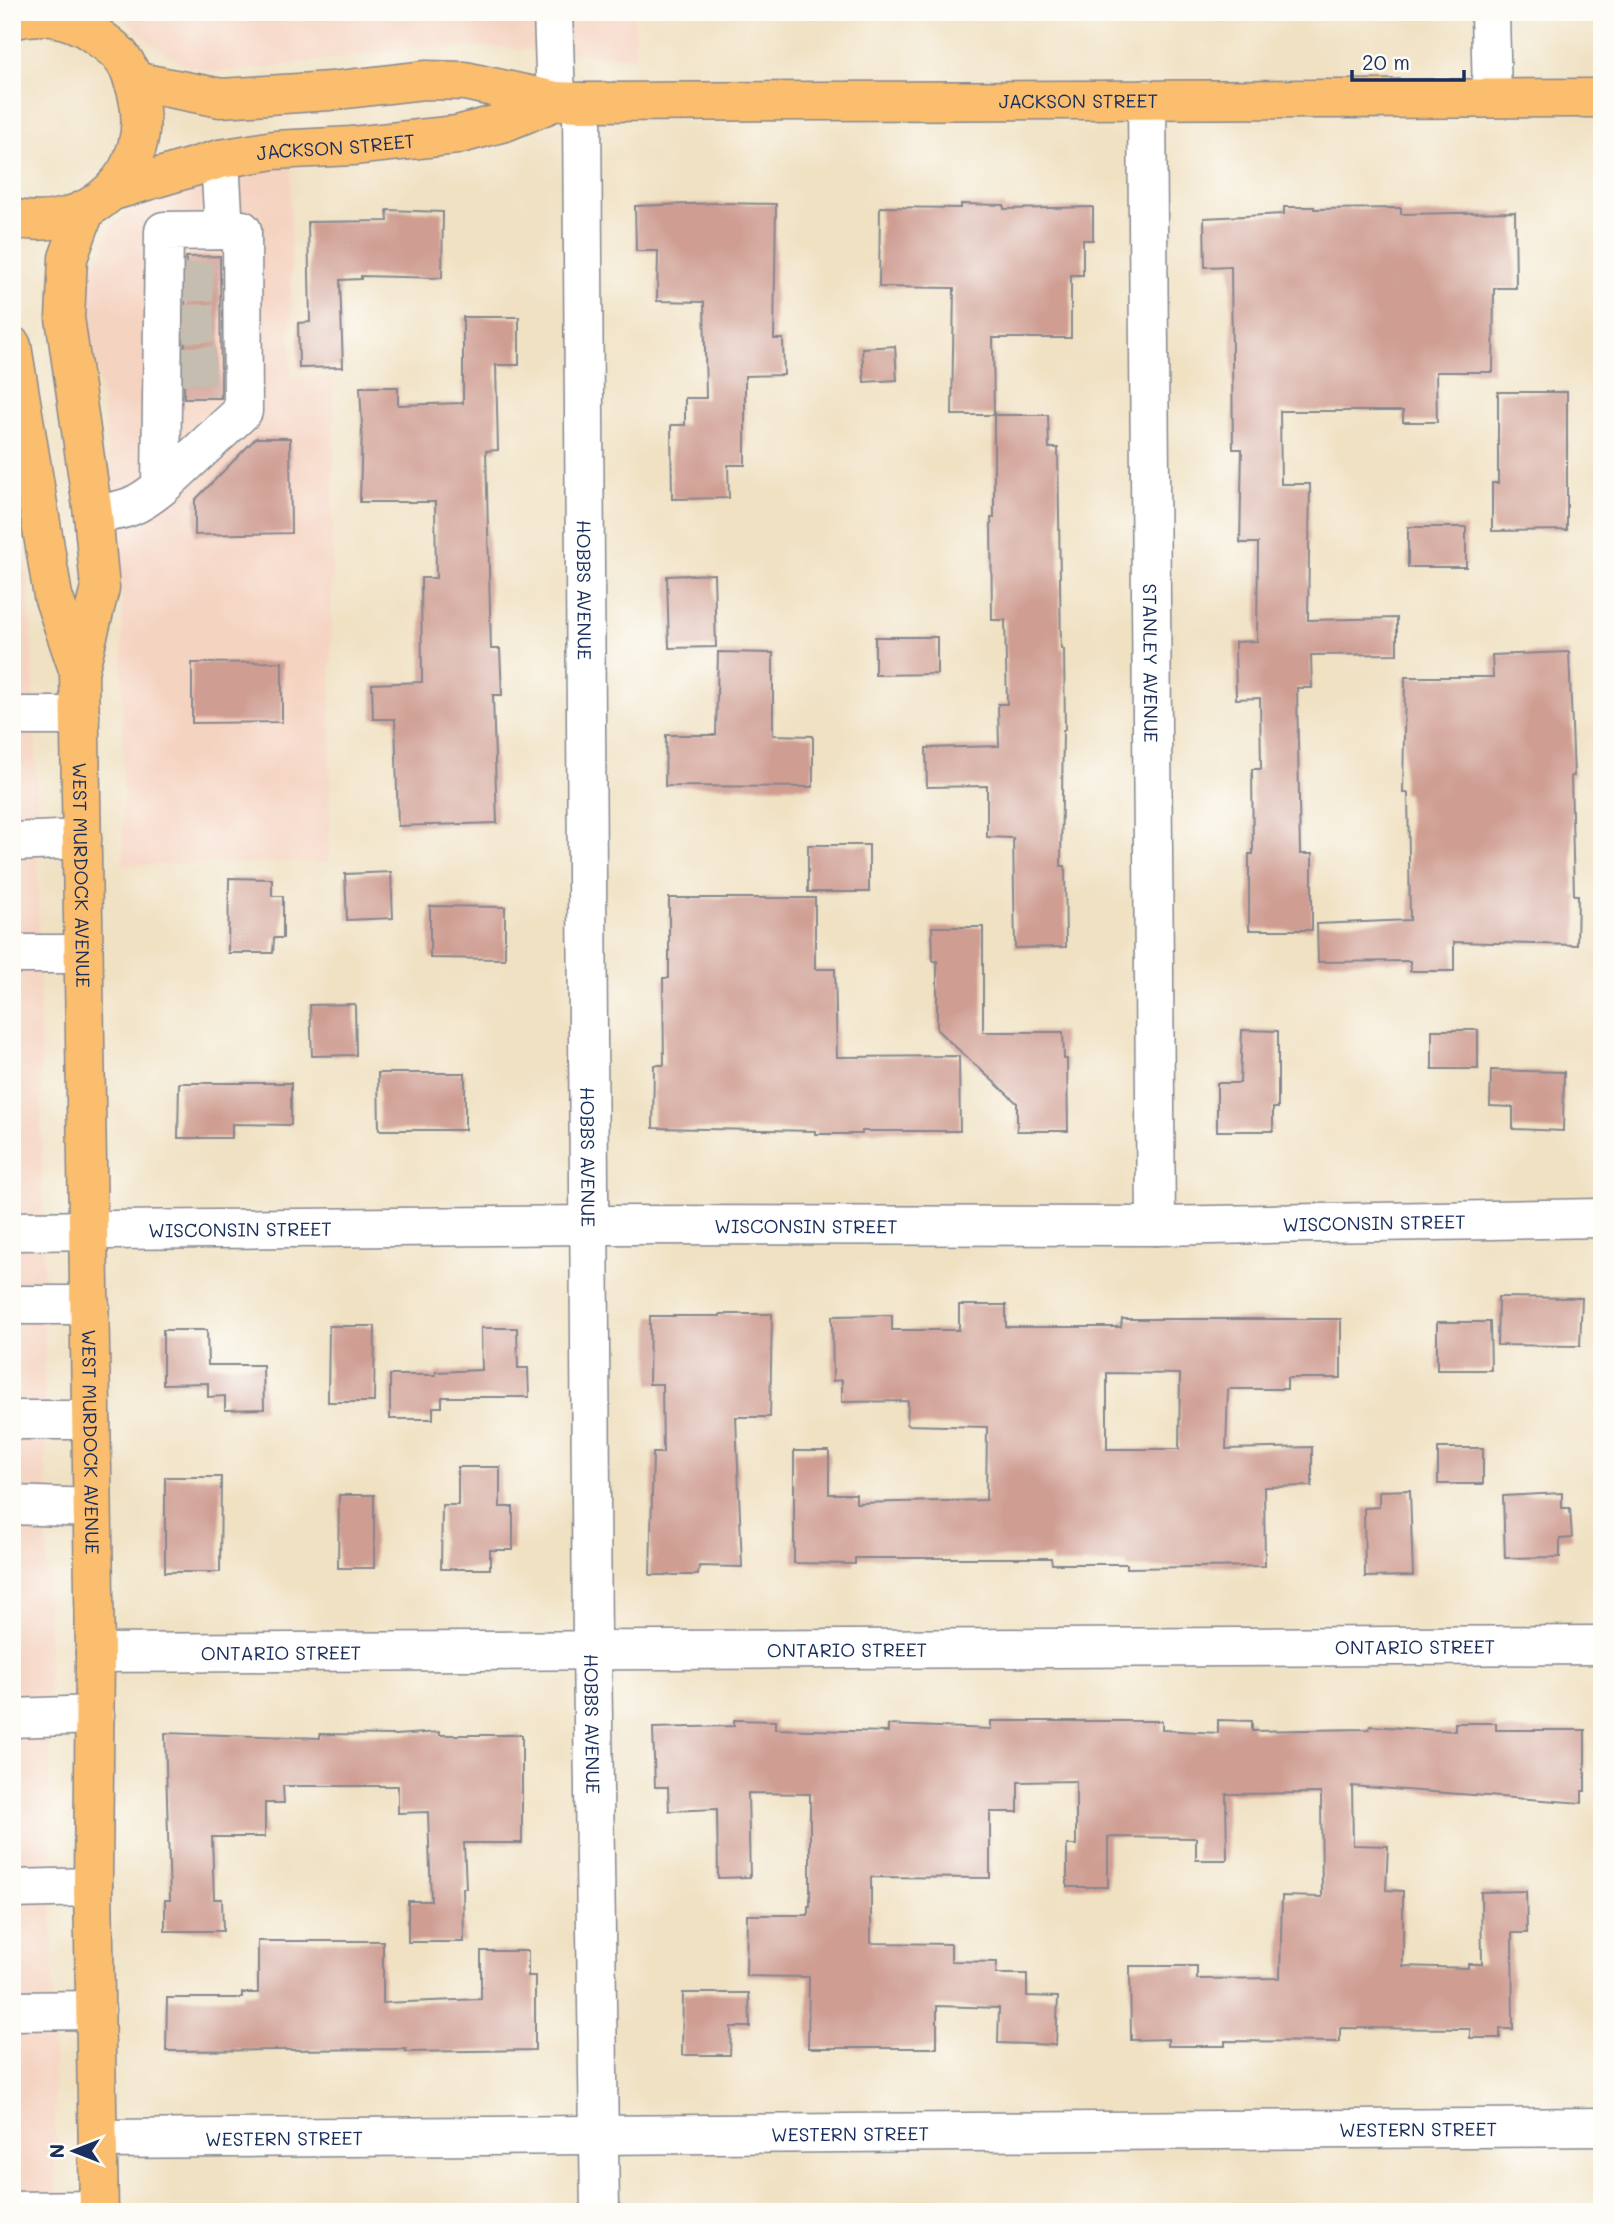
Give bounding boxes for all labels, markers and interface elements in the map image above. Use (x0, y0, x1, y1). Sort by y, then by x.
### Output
scale bar (1352, 38, 1464, 82)
text: 20 m (1362, 48, 1410, 75)
street label: JACKSON STREET (999, 87, 1158, 113)
street label: JACKSON STREET (254, 127, 416, 165)
street label: HOBBS AVENUE (572, 520, 598, 660)
street label: STANLEY AVENUE (1138, 583, 1165, 743)
street label: WEST MURDOCK AVENUE (68, 762, 97, 988)
street label: HOBBS AVENUE (576, 1087, 602, 1227)
street label: WISCONSIN STREET (1282, 1208, 1466, 1236)
street label: WISCONSIN STREET (714, 1213, 898, 1238)
street label: WISCONSIN STREET (148, 1215, 332, 1242)
street label: WEST MURDOCK AVENUE (77, 1329, 106, 1555)
street label: ONTARIO STREET (1335, 1633, 1495, 1659)
street label: ONTARIO STREET (767, 1636, 927, 1662)
street label: ONTARIO STREET (201, 1639, 361, 1665)
street label: HOBBS AVENUE (580, 1654, 607, 1794)
street label: WESTERN STREET (1339, 2115, 1497, 2142)
north arrow (38, 2116, 108, 2186)
street label: WESTERN STREET (771, 2120, 929, 2146)
street label: WESTERN STREET (205, 2124, 363, 2151)
text: N (44, 2144, 69, 2158)

